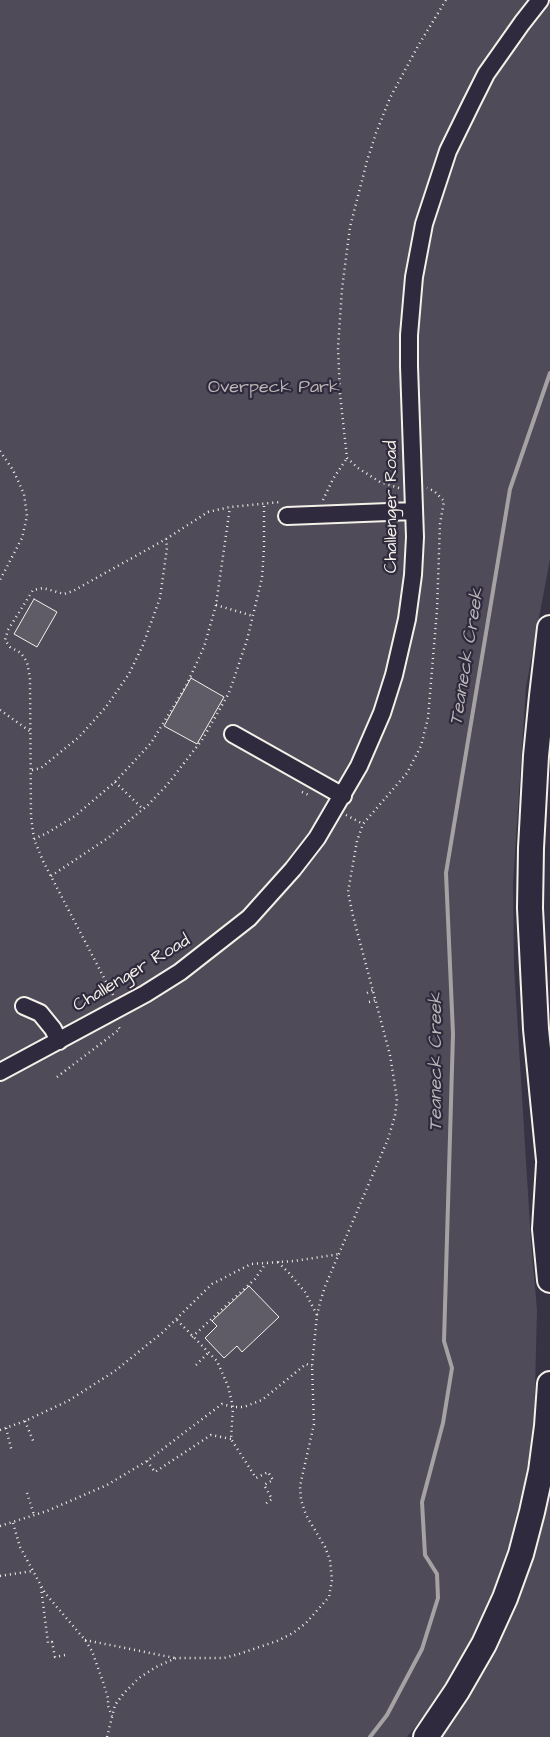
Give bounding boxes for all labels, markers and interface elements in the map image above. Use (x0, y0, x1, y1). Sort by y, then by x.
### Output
park label: Overpeck Park (208, 377, 340, 399)
street label: Challenger Road (381, 441, 403, 573)
water label: Teaneck Creek (446, 587, 490, 727)
street label: Challenger Road (70, 931, 194, 1017)
water label: Teaneck Creek (426, 992, 448, 1132)

